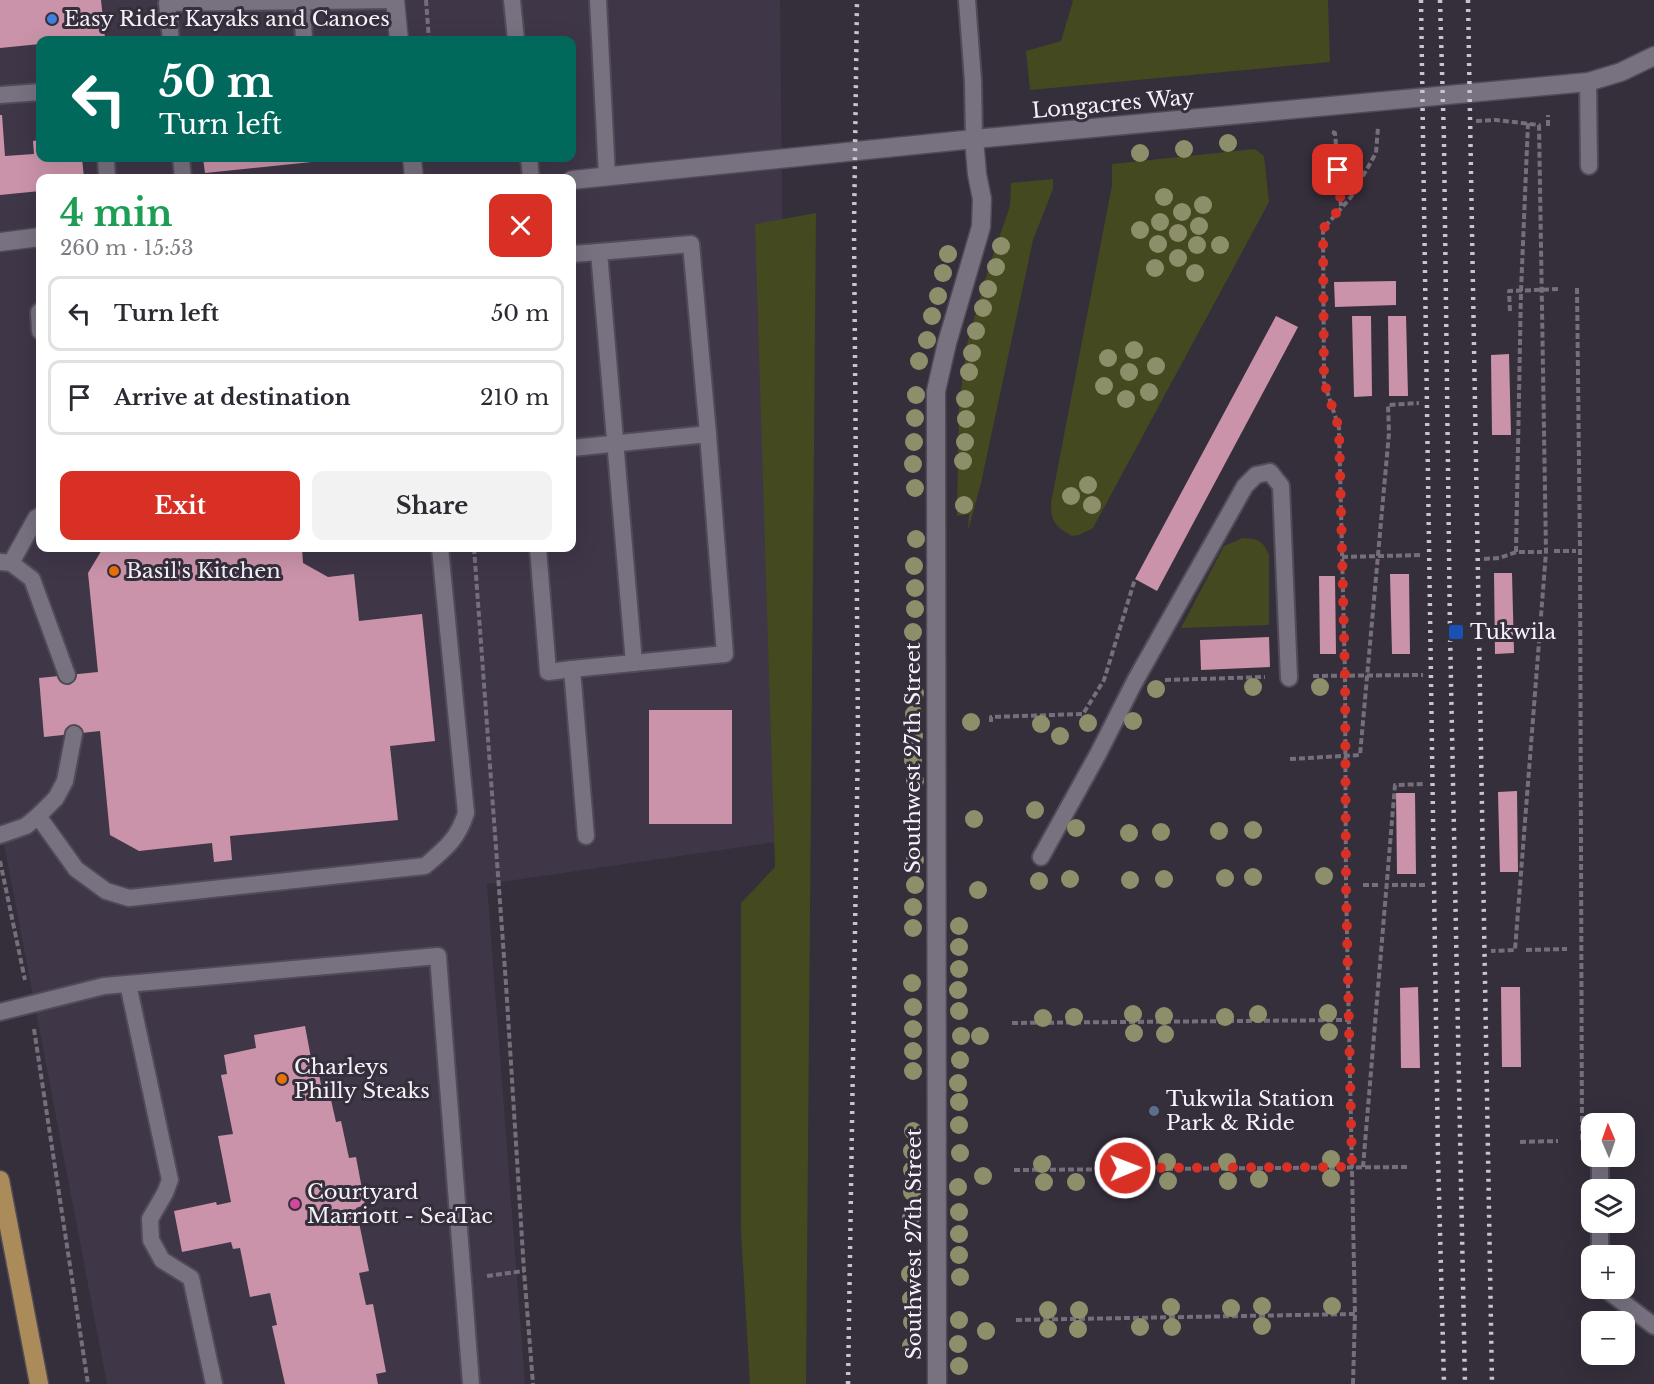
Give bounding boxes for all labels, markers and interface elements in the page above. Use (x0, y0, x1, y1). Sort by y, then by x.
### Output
place label: Easy Rider Kayaks and Canoes (64, 6, 390, 32)
marker: Easy Rider Kayaks and Canoes (45, 12, 59, 26)
text: 50 m (159, 56, 273, 108)
icon: left (60, 60, 138, 138)
street label: Longacres Way (1031, 84, 1196, 124)
text: Turn left (159, 108, 282, 141)
pin (1312, 144, 1363, 195)
icon: arrive (1321, 153, 1354, 186)
text: 4 min (60, 191, 172, 236)
button: close (489, 194, 552, 257)
text: 260 m · 15:53 (60, 236, 194, 260)
icon: left (63, 297, 96, 330)
text: Turn left (114, 300, 219, 327)
text: 50 m (491, 300, 549, 327)
icon: arrive (63, 381, 96, 414)
text: Arrive at destination (114, 384, 351, 411)
text: 210 m (480, 384, 549, 411)
button: Exit (60, 471, 300, 540)
button: Share (312, 471, 552, 540)
place label: Basil's Kitchen (126, 558, 281, 584)
marker: Basil's Kitchen (107, 564, 121, 578)
place label: Tukwila (1470, 619, 1557, 645)
marker: Tukwila (1447, 623, 1465, 641)
street label: Southwest 27th Street (900, 642, 926, 874)
place label: Charleys Philly Steaks (294, 1054, 430, 1104)
marker: Charleys Philly Steaks (275, 1072, 289, 1086)
place label: Tukwila Station Park & Ride (1166, 1086, 1334, 1136)
marker: Tukwila Station Park & Ride (1147, 1104, 1161, 1118)
north arrow (1581, 1113, 1635, 1167)
map controls (1581, 1113, 1635, 1365)
street label: Southwest 27th Street (901, 1128, 927, 1360)
position arrow (1093, 1136, 1157, 1200)
place label: Courtyard Marriott - SeaTac (307, 1179, 493, 1229)
button: layers (1581, 1179, 1635, 1233)
marker: Courtyard Marriott - SeaTac (288, 1197, 302, 1211)
button: + (1581, 1245, 1635, 1299)
button: − (1581, 1311, 1635, 1365)

